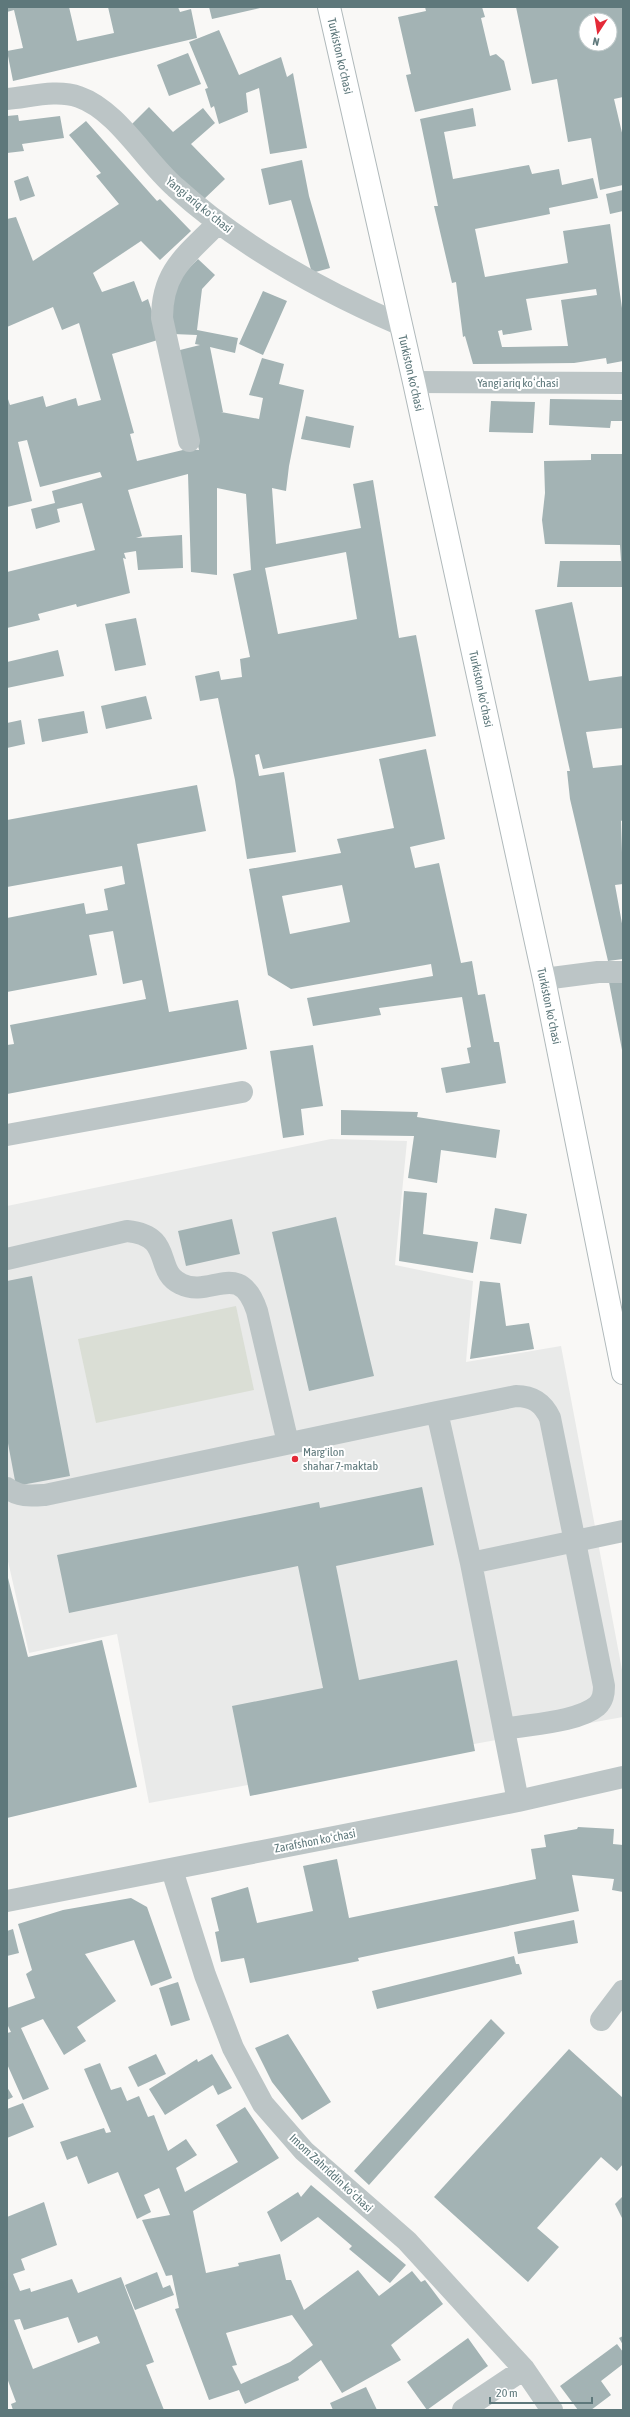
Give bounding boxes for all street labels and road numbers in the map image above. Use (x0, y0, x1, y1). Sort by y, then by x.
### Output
street label: Turkiston ko’chasi (324, 16, 356, 96)
street label: Yangi ariq koʻchasi (163, 174, 235, 236)
street label: Turkiston ko’chasi (395, 333, 427, 413)
street label: Yangi ariq koʻchasi (478, 376, 558, 390)
street label: Turkiston ko’chasi (466, 649, 496, 729)
street label: Turkiston ko’chasi (534, 966, 564, 1046)
street label: Zarafshon koʻchasi (273, 1826, 357, 1856)
street label: Imom Zahriddin koʻchasi (287, 2131, 375, 2215)

